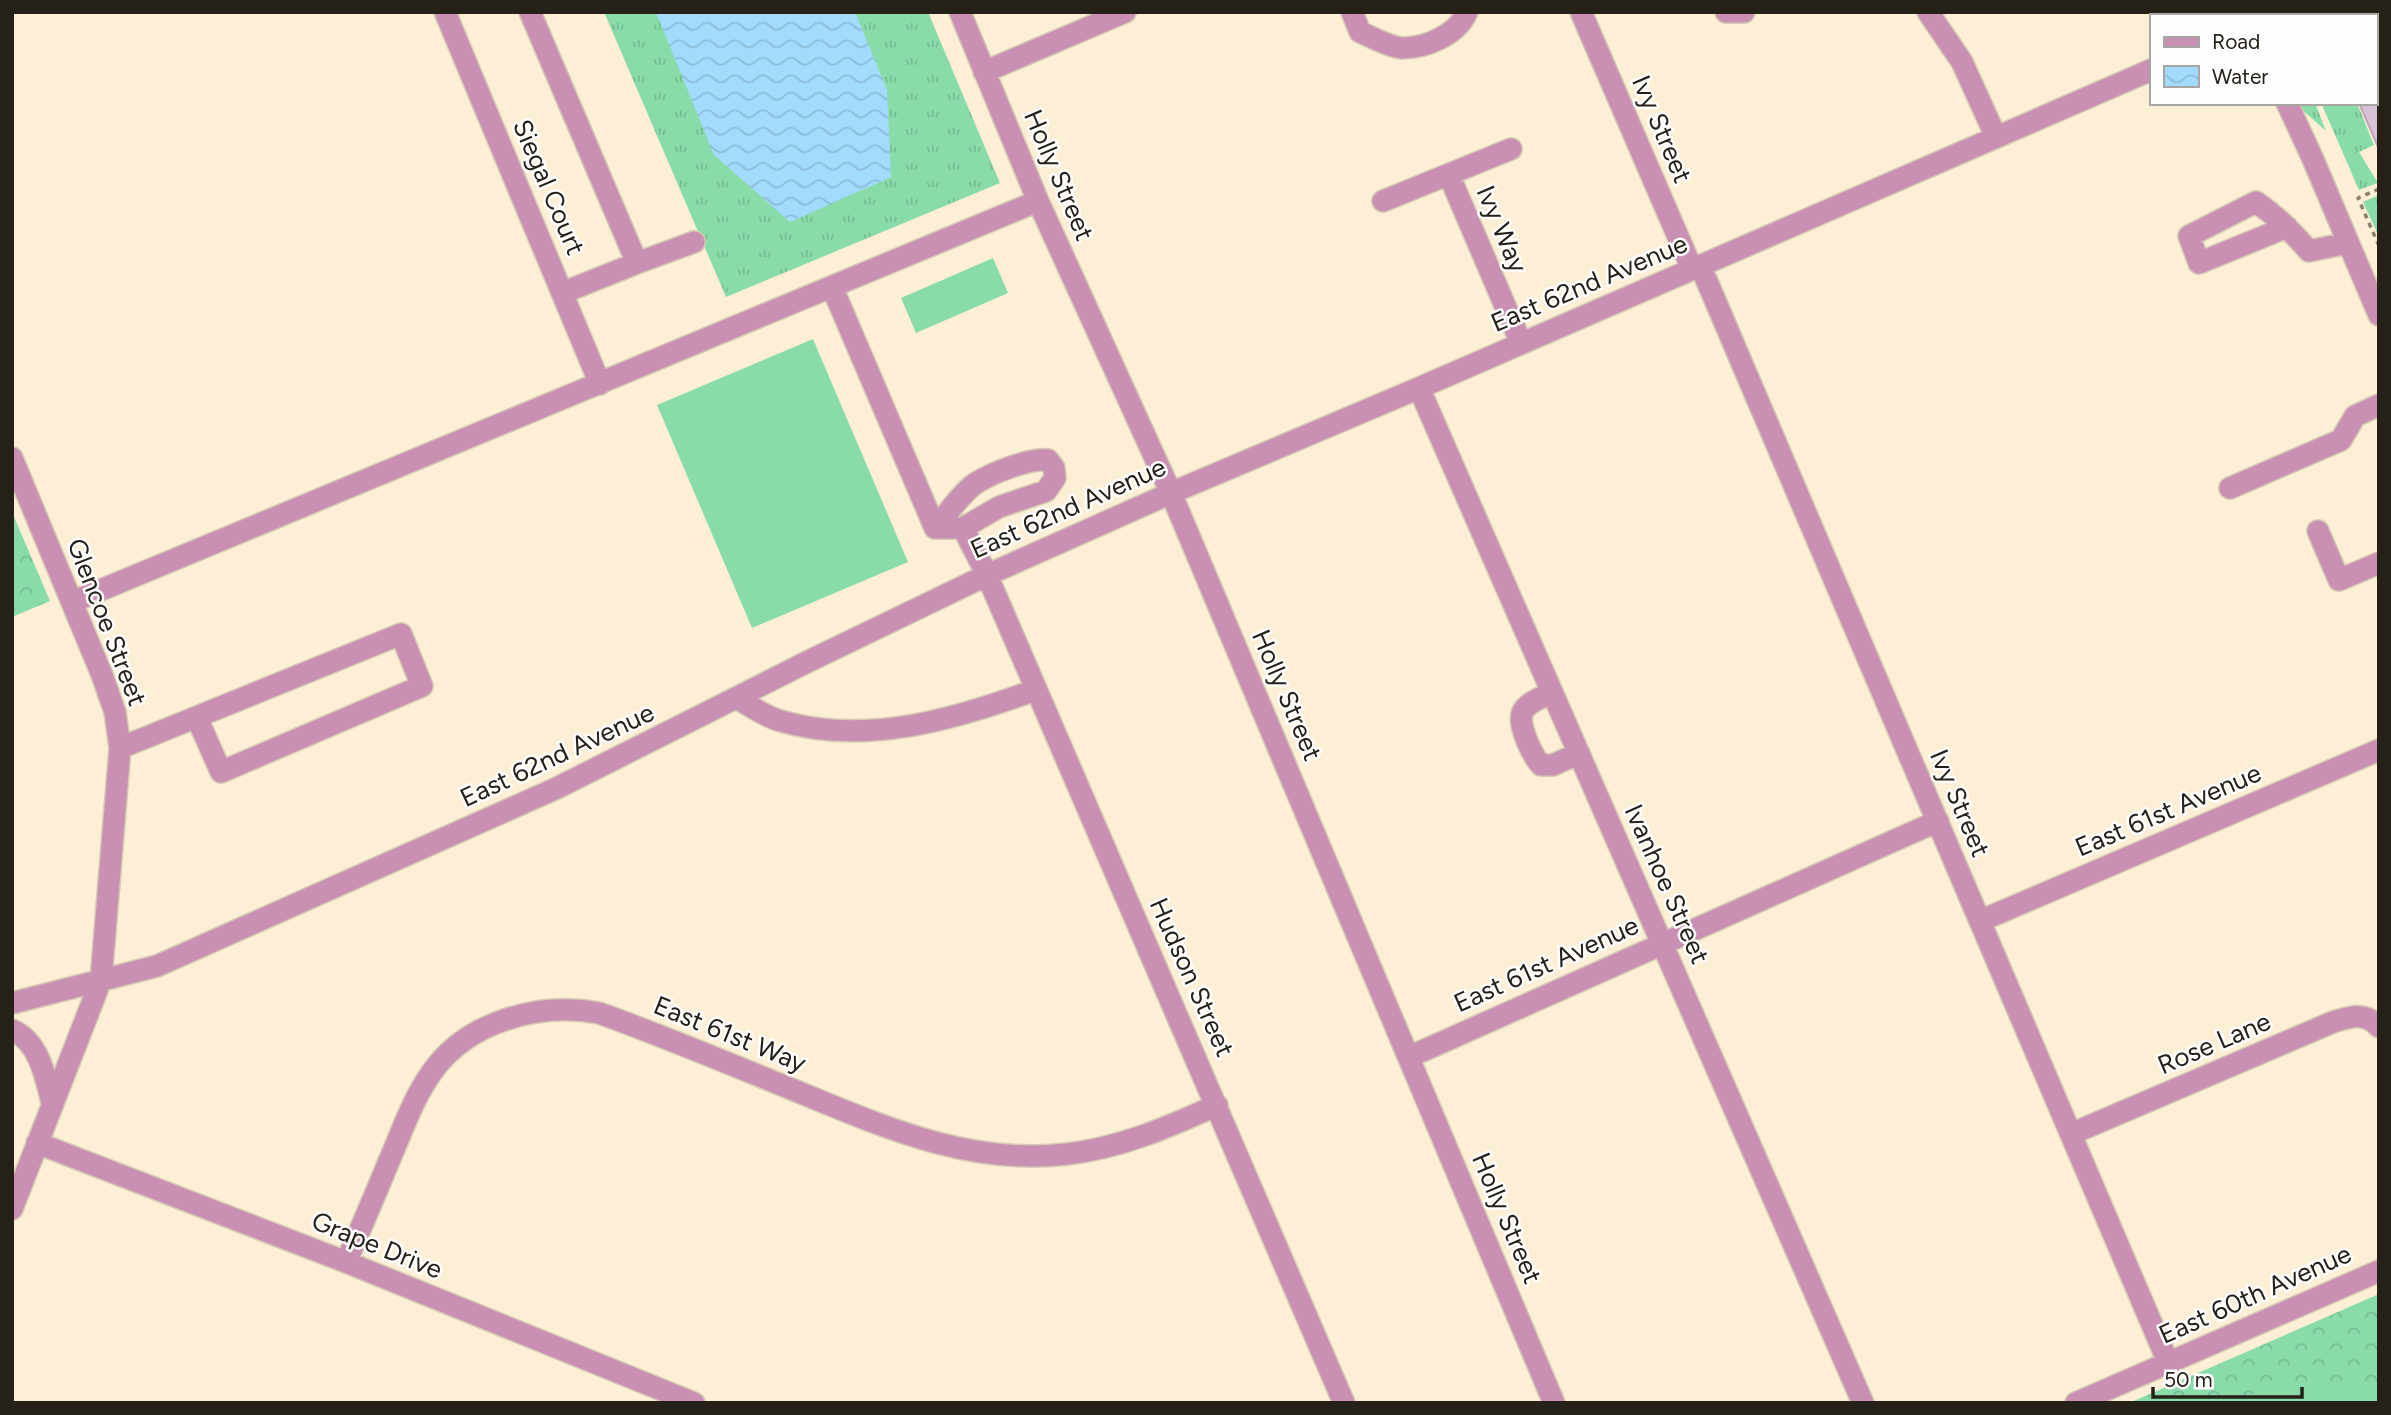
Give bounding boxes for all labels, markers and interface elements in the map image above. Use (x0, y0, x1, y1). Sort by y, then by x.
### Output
legend (2150, 14, 2377, 105)
text: Road (2212, 29, 2260, 54)
text: Water (2212, 64, 2268, 89)
street label: Ivy Street (1625, 71, 1699, 188)
street label: Holly Street (1017, 105, 1101, 245)
street label: Siegal Court (506, 115, 592, 260)
street label: Ivy Way (1469, 181, 1535, 278)
street label: East 62nd Avenue (1486, 227, 1692, 339)
street label: East 62nd Avenue (965, 451, 1171, 565)
street label: Glencoe Street (60, 534, 154, 710)
street label: Holly Street (1245, 625, 1329, 765)
street label: East 62nd Avenue (455, 696, 659, 814)
street label: Ivy Street (1923, 745, 1997, 862)
street label: East 61st Avenue (2070, 756, 2266, 864)
street label: Ivanhoe Street (1618, 799, 1716, 969)
street label: Hudson Street (1143, 893, 1241, 1061)
street label: East 61st Avenue (1449, 909, 1643, 1019)
street label: East 61st Way (649, 989, 811, 1079)
street label: Rose Lane (2153, 1005, 2275, 1081)
street label: Holly Street (1465, 1148, 1549, 1288)
street label: Grape Drive (307, 1204, 447, 1286)
street label: East 60th Avenue (2154, 1237, 2356, 1351)
scale bar (2153, 1356, 2302, 1400)
text: 50 m (2164, 1367, 2213, 1392)

